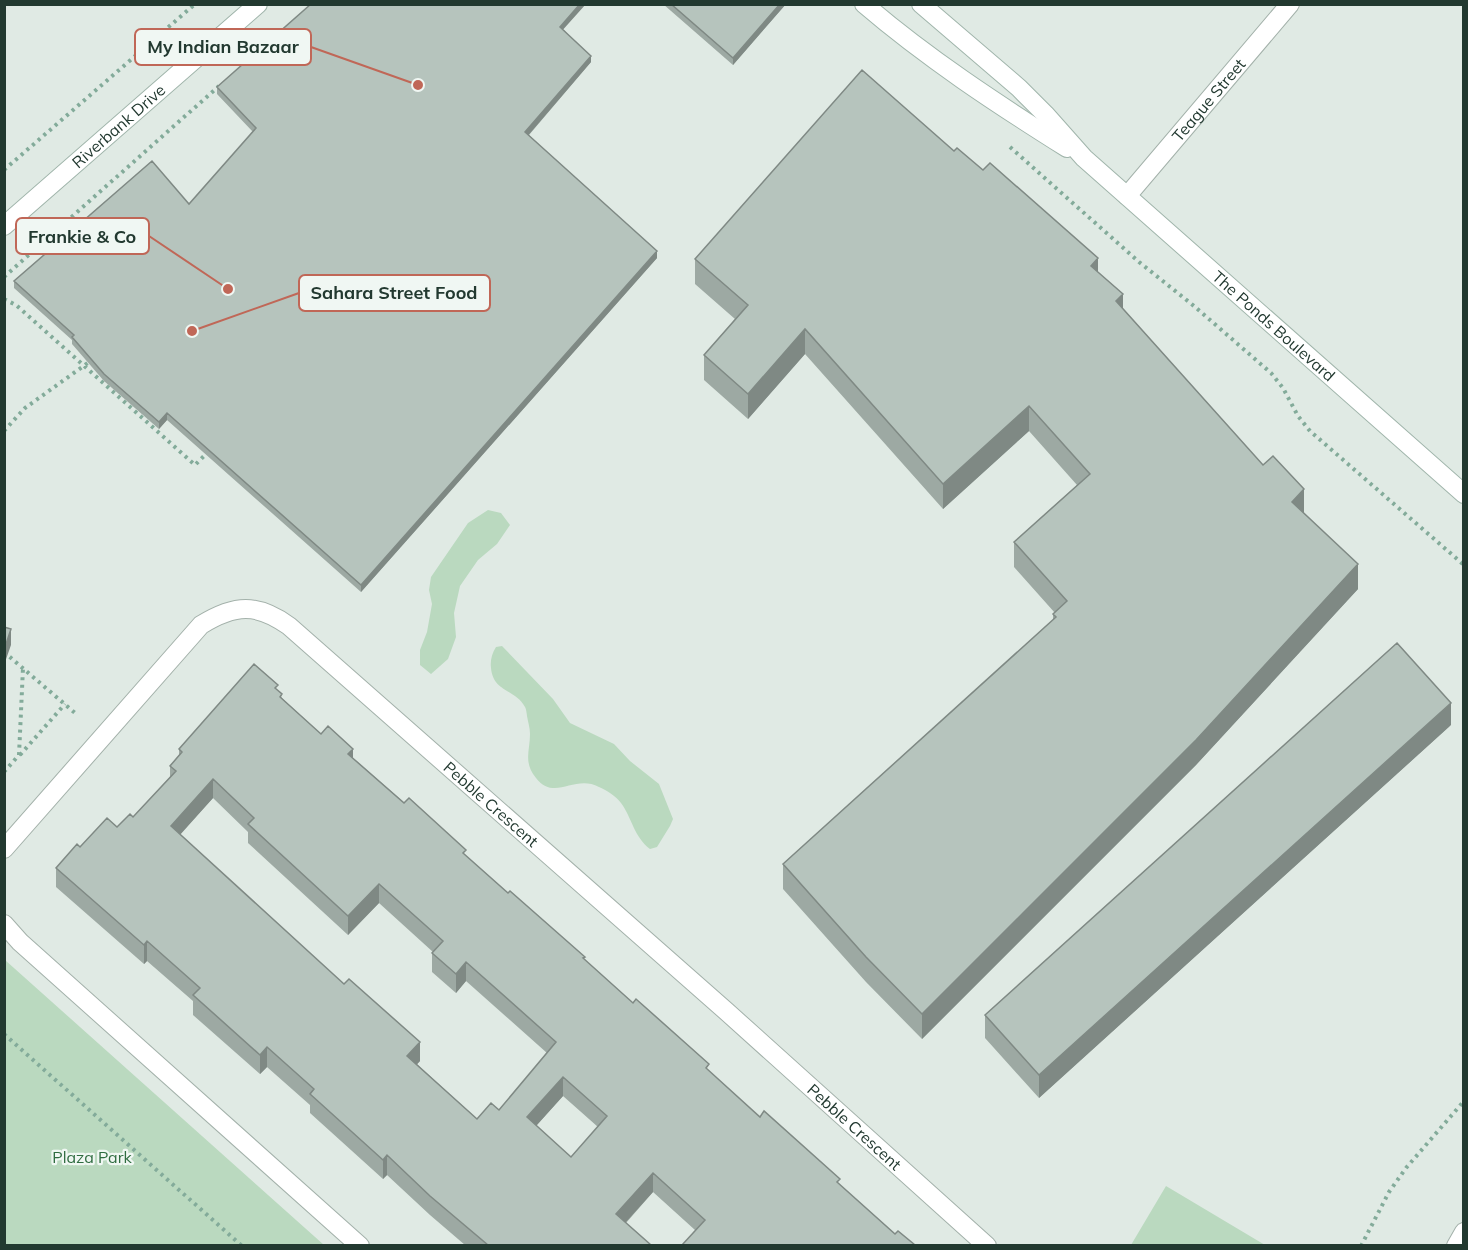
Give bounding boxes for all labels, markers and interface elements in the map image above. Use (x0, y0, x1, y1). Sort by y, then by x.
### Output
callout: My Indian Bazaar (135, 29, 311, 65)
text: My Indian Bazaar (147, 35, 300, 58)
street label: Teague Street (1168, 54, 1250, 146)
street label: Riverbank Drive (68, 80, 169, 172)
callout: Frankie & Co (16, 218, 149, 254)
text: Frankie & Co (28, 225, 136, 248)
street label: The Ponds Boulevard (1208, 266, 1339, 385)
callout: Sahara Street Food (299, 275, 490, 311)
text: Sahara Street Food (310, 281, 478, 304)
street label: Pebble Crescent (440, 757, 543, 851)
street label: Pebble Crescent (803, 1079, 906, 1174)
park label: Plaza Park (52, 1147, 133, 1167)

